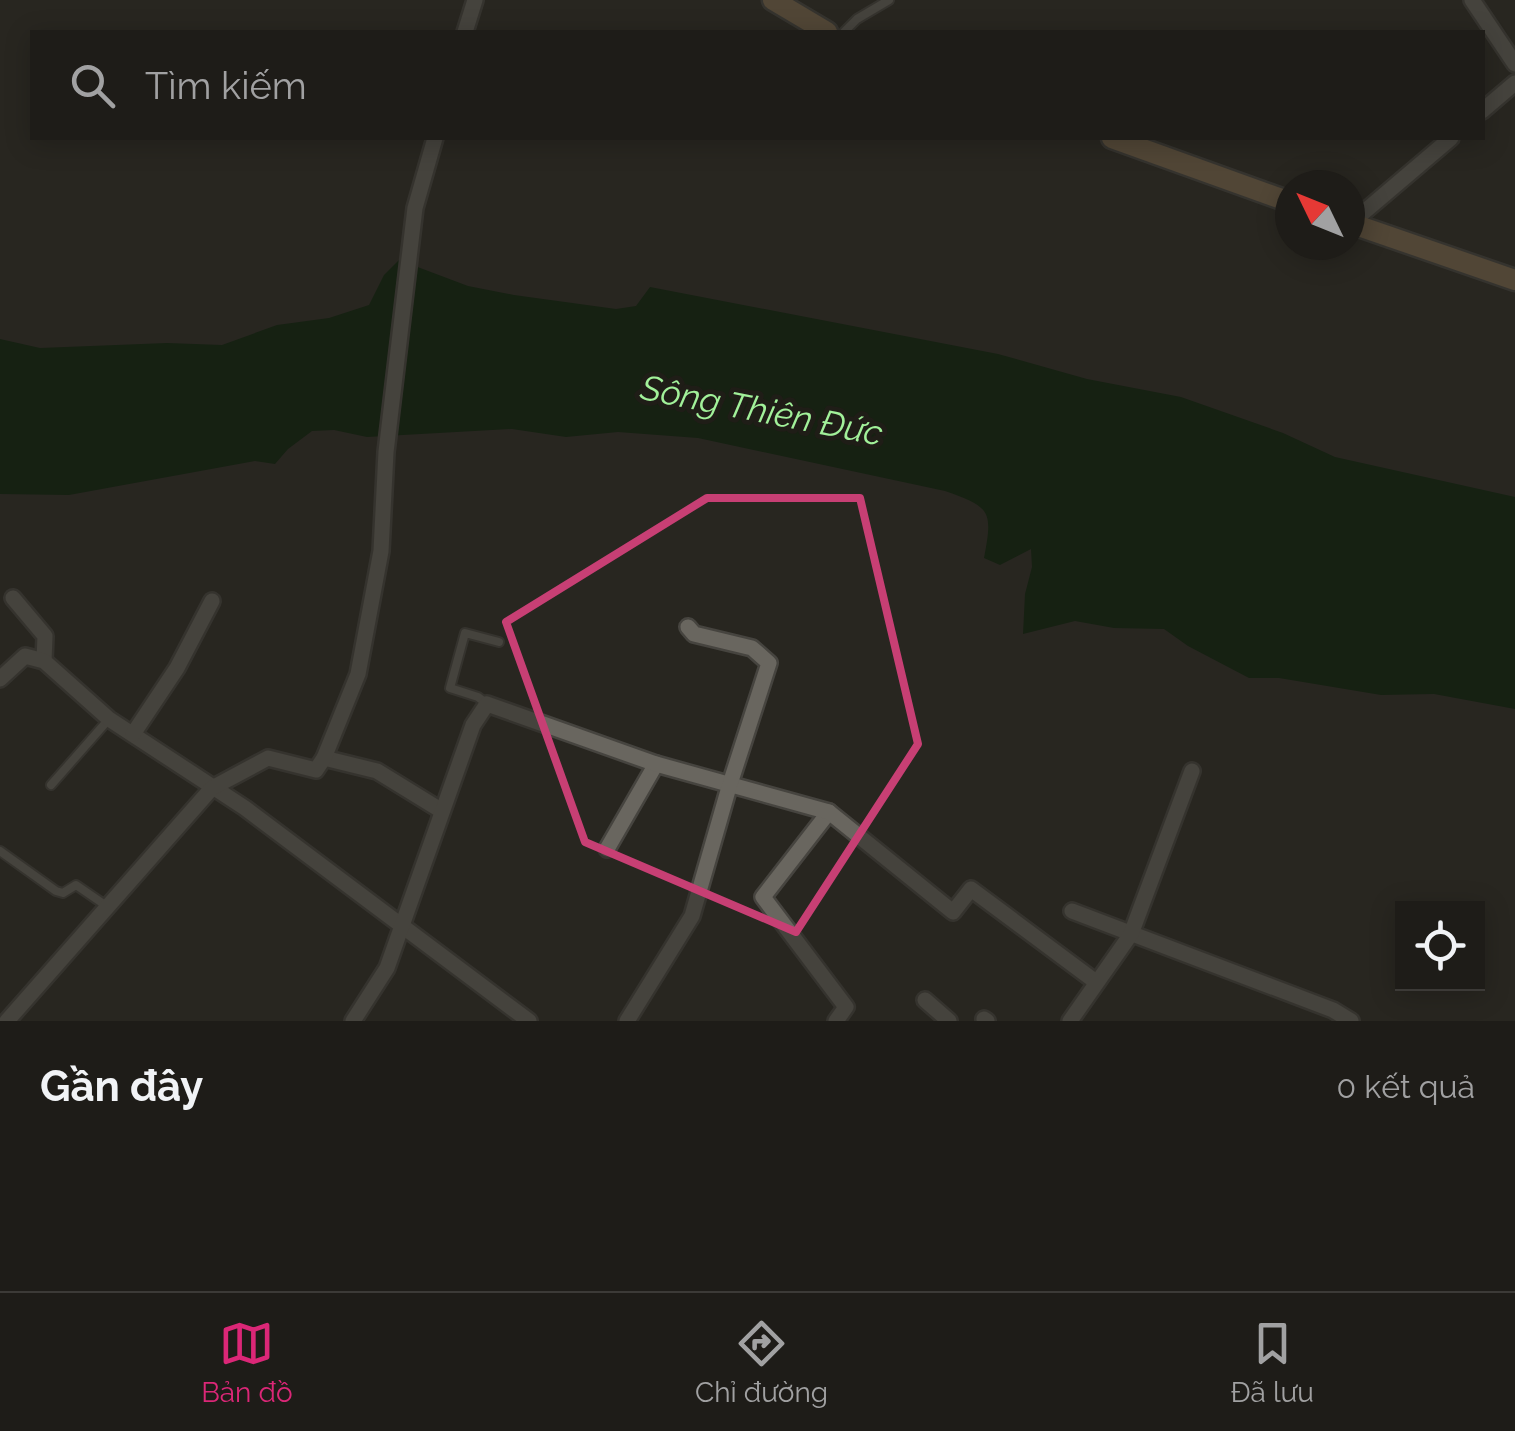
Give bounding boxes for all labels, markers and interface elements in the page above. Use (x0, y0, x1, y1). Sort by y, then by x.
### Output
search box (30, 30, 1485, 140)
icon: search (65, 58, 120, 113)
text: Tìm kiếm (145, 63, 307, 108)
north arrow (1275, 170, 1365, 260)
water label: Sông Thiên Đức (637, 366, 886, 454)
map controls (1395, 901, 1485, 991)
button: locate (1395, 901, 1485, 991)
text: Gần đây (40, 1062, 203, 1111)
text: 0 kết quả (1336, 1068, 1475, 1105)
tab: Bản đồ (201, 1316, 293, 1409)
tab: Chỉ đường (695, 1316, 828, 1409)
tab: Đã lưu (1230, 1316, 1314, 1409)

